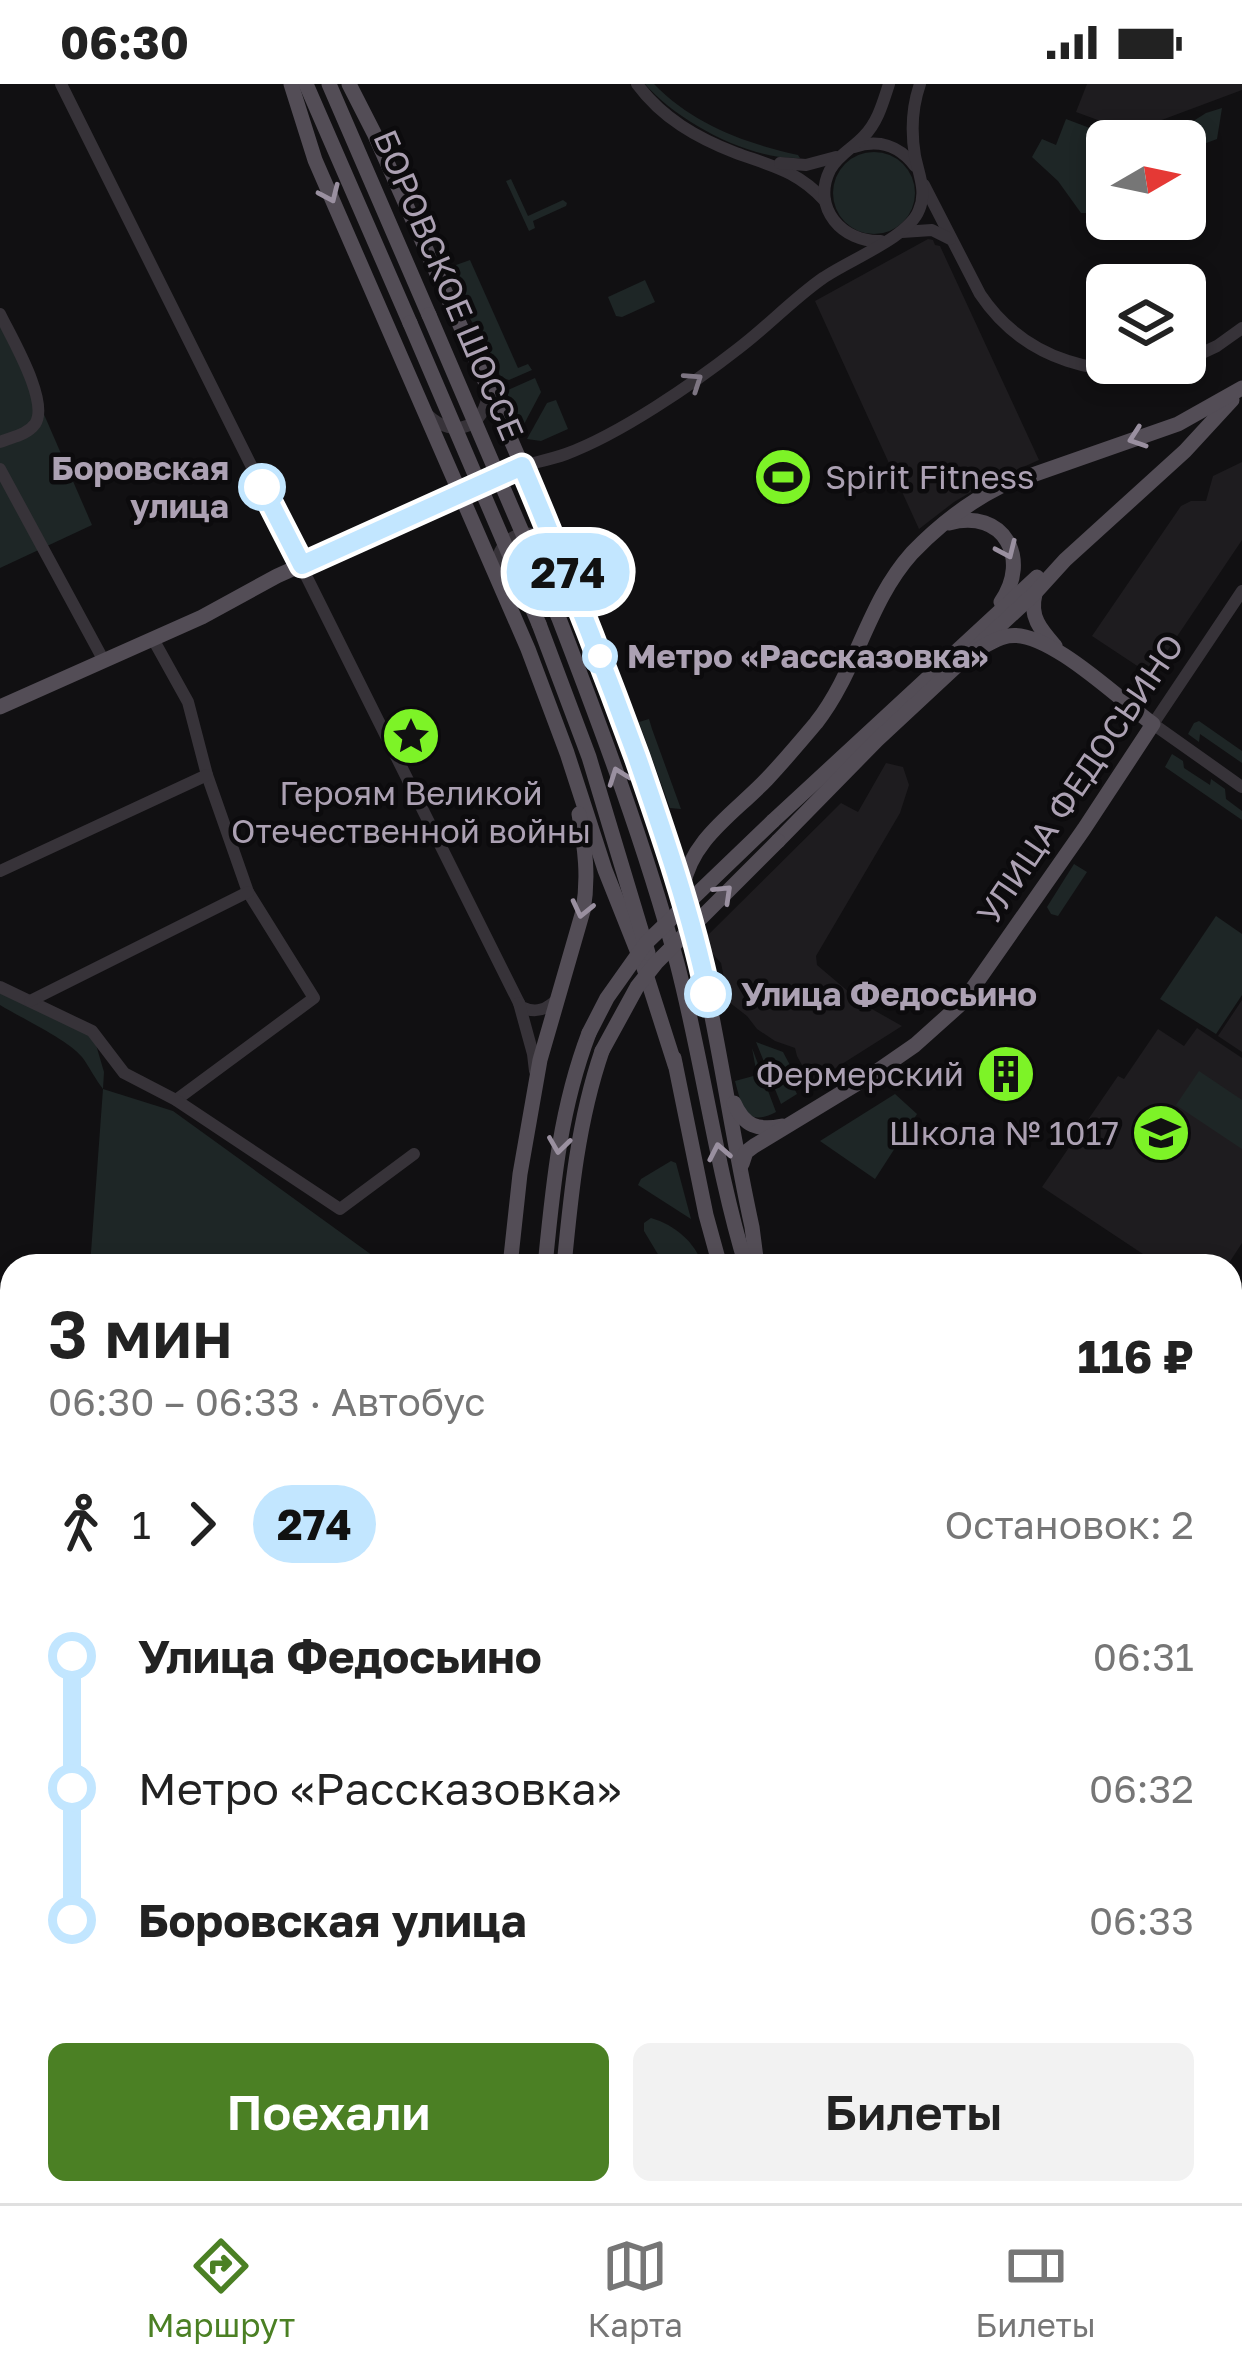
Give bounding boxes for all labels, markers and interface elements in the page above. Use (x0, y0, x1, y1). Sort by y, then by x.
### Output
text: 06:30 (60, 15, 189, 69)
north arrow (1086, 120, 1206, 240)
map controls (1086, 120, 1206, 384)
street label: БОРОВСКОЕ ШОССЕ (366, 124, 533, 446)
one-way arrow (316, 182, 340, 203)
button: layers (1086, 264, 1206, 384)
one-way arrow (680, 373, 702, 395)
one-way arrow (1128, 424, 1149, 448)
sports icon: Spirit Fitness (752, 446, 814, 508)
place label: Боровская улица (51, 448, 229, 525)
place label: Spirit Fitness (825, 457, 1035, 496)
marker: Боровская улица (240, 465, 284, 509)
line badge: 274 (499, 533, 637, 611)
one-way arrow (993, 538, 1017, 560)
text: 274 (531, 547, 605, 597)
street label: УЛИЦА ФЕДОСЬИНО (968, 627, 1191, 931)
place label: Метро «Рассказовка» (627, 636, 988, 675)
marker: Метро «Рассказовка» (584, 640, 616, 672)
place icon: Героям Великой Отечественной войны (380, 705, 442, 767)
one-way arrow (608, 767, 632, 788)
place label: Героям Великой Отечественной войны (231, 773, 591, 850)
one-way arrow (710, 886, 732, 908)
one-way arrow (571, 899, 596, 919)
marker: Улица Федосьино (686, 972, 730, 1016)
place label: Улица Федосьино (741, 974, 1037, 1013)
building icon: Фермерский (975, 1043, 1037, 1105)
place label: Фермерский (756, 1054, 964, 1093)
school or university icon: Школа № 1017 (1130, 1102, 1192, 1164)
place label: Школа № 1017 (889, 1113, 1119, 1152)
one-way arrow (547, 1136, 573, 1155)
one-way arrow (708, 1143, 733, 1163)
text: 3 мин (48, 1293, 232, 1373)
text: 116 ₽ (1077, 1329, 1194, 1383)
text: 06:30 – 06:33 · Автобус (48, 1378, 486, 1425)
icon: walk (48, 1491, 114, 1557)
icon: forward (169, 1491, 235, 1557)
text: 274 (277, 1499, 352, 1549)
text: 1 (132, 1501, 151, 1548)
text: Остановок: 2 (944, 1501, 1194, 1548)
text: Улица Федосьино (138, 1629, 542, 1683)
text: 06:31 (1093, 1633, 1194, 1680)
text: Метро «Рассказовка» (138, 1761, 622, 1815)
text: 06:32 (1089, 1765, 1194, 1812)
text: Боровская улица (138, 1893, 527, 1947)
text: 06:33 (1089, 1897, 1194, 1944)
button: Поехали (48, 2043, 609, 2181)
button: Билеты (633, 2043, 1194, 2181)
tab: Маршрут (146, 2233, 295, 2344)
tab: Карта (587, 2233, 683, 2344)
tab: Билеты (975, 2233, 1096, 2344)

